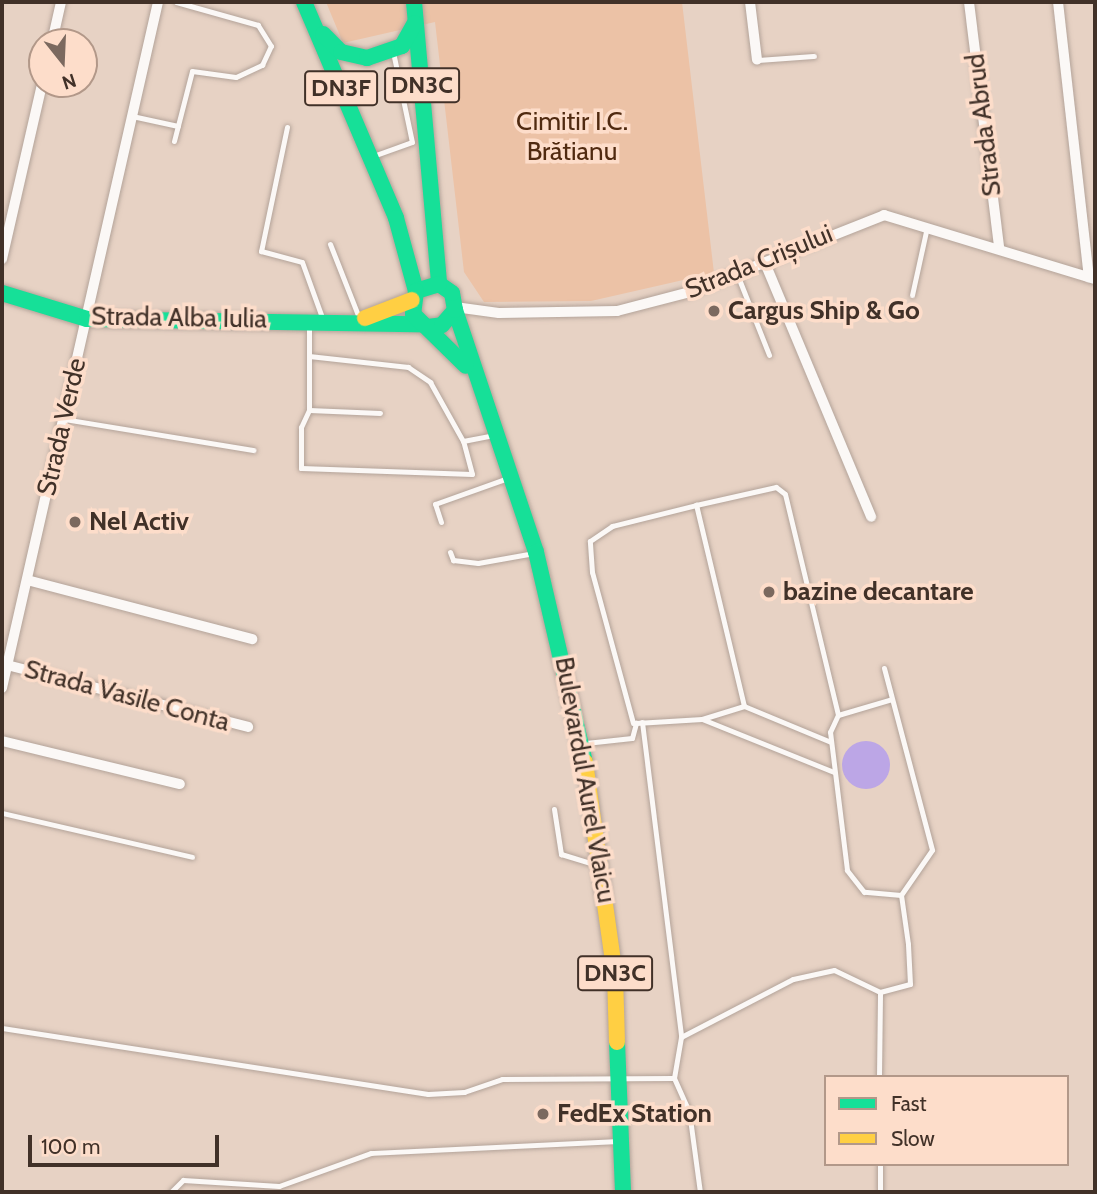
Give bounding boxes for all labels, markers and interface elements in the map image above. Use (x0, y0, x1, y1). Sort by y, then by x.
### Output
north arrow (28, 28, 98, 98)
street label: Strada Abrud (960, 52, 1008, 198)
road number: DN3C (384, 64, 460, 106)
road number: DN3F (302, 68, 380, 108)
text: N (59, 69, 79, 95)
park label: Cimitir I.C. Brătianu (516, 106, 628, 168)
street label: Strada Crișului (681, 218, 837, 306)
place label: Cargus Ship & Go (728, 295, 920, 327)
street label: Strada Alba Iulia (91, 301, 267, 335)
marker: Cargus Ship & Go (706, 303, 722, 319)
street label: Strada Verde (31, 355, 93, 499)
place label: Nel Activ (89, 506, 189, 538)
marker: Nel Activ (67, 514, 83, 530)
place label: bazine decantare (783, 576, 974, 608)
marker: bazine decantare (761, 584, 777, 600)
street label: Strada Vasile Conta (21, 654, 233, 738)
street label: Bulevardul Aurel Vlaicu (548, 655, 622, 905)
road number: DN3C (576, 953, 654, 993)
legend (824, 1075, 1069, 1166)
text: Fast (891, 1091, 927, 1116)
place label: FedEx Station (557, 1098, 712, 1130)
marker: FedEx Station (535, 1106, 551, 1122)
scale bar (32, 1120, 222, 1164)
text: Slow (891, 1126, 935, 1151)
text: 100 m (41, 1134, 100, 1159)

